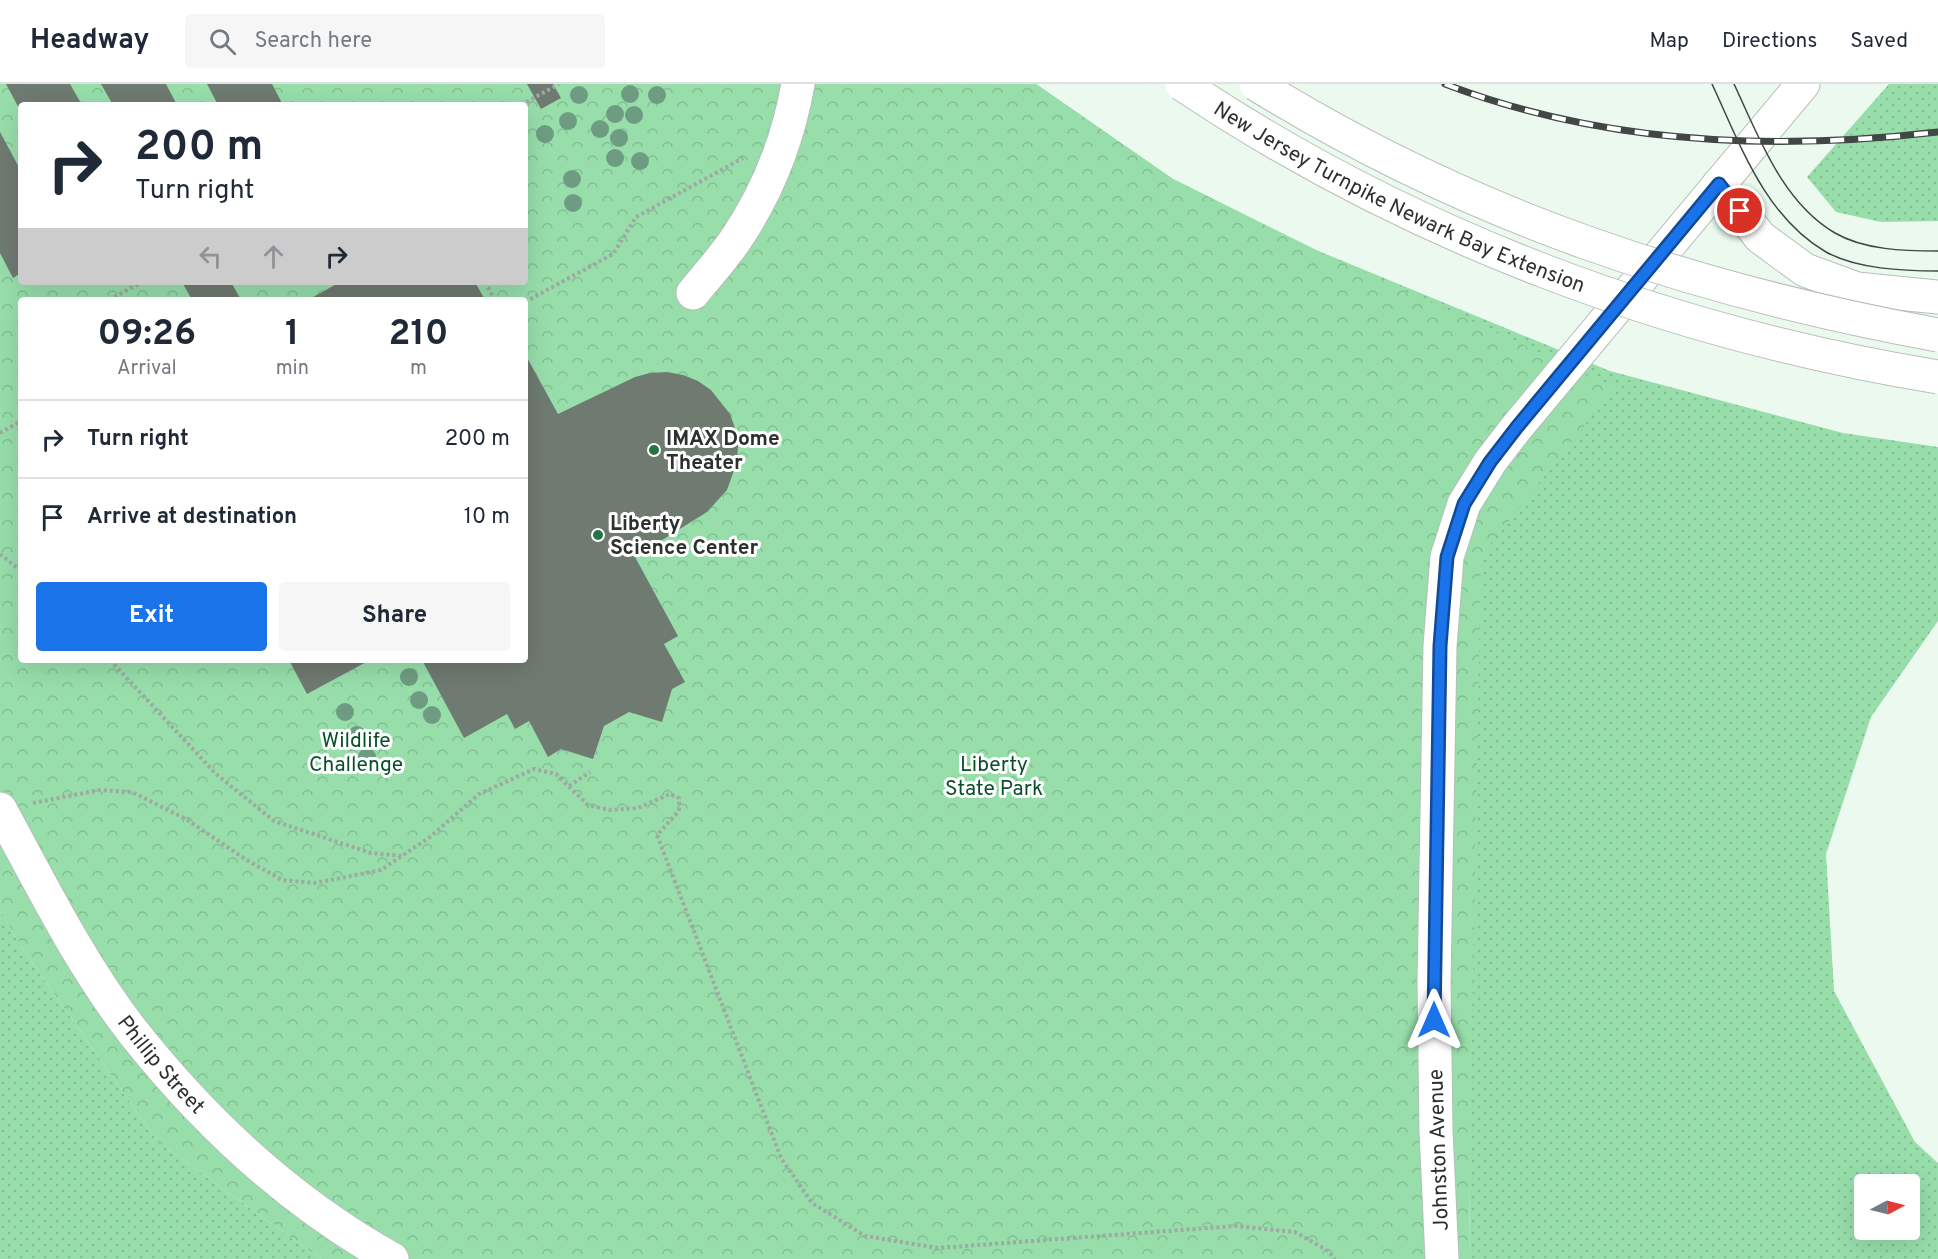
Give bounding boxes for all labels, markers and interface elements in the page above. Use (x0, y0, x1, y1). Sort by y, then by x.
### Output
search box (185, 14, 605, 68)
text: Headway (30, 23, 149, 59)
icon: search (206, 25, 239, 58)
text: Search here (254, 28, 372, 55)
text: Map (1649, 28, 1689, 55)
text: Directions (1722, 28, 1817, 55)
text: Saved (1850, 28, 1908, 55)
street label: New Jersey Turnpike Newark Bay Extension (1208, 96, 1588, 300)
text: 200 m (135, 122, 263, 175)
icon: right (36, 126, 114, 204)
text: Turn right (135, 174, 254, 208)
pin (1714, 185, 1765, 236)
icon: arrive (1723, 194, 1756, 227)
icon: left (194, 240, 227, 273)
icon: ahead (257, 240, 290, 273)
icon: right (320, 240, 353, 273)
text: 09:26 (97, 312, 196, 358)
text: 1 (285, 312, 300, 358)
text: 210 (388, 312, 449, 358)
text: Arrival (117, 356, 177, 382)
text: min (276, 356, 309, 382)
text: m (410, 356, 427, 382)
icon: right (36, 423, 69, 456)
text: Turn right (87, 426, 189, 453)
text: 200 m (445, 426, 510, 453)
place label: IMAX Dome Theater (666, 426, 780, 477)
marker: IMAX Dome Theater (647, 443, 661, 457)
icon: arrive (36, 501, 69, 534)
text: Arrive at destination (87, 504, 297, 531)
text: 10 m (464, 504, 510, 531)
place label: Liberty Science Center (610, 511, 759, 562)
marker: Liberty Science Center (591, 528, 605, 542)
button: Exit (36, 582, 267, 651)
button: Share (279, 582, 510, 651)
park label: Wildlife Challenge (309, 728, 403, 779)
park label: Liberty State Park (945, 752, 1043, 803)
position arrow (1402, 988, 1466, 1052)
street label: Phillip Street (110, 1011, 210, 1121)
street label: Johnston Avenue (1423, 1068, 1456, 1231)
north arrow (1854, 1174, 1920, 1240)
map controls (1854, 1174, 1920, 1240)

